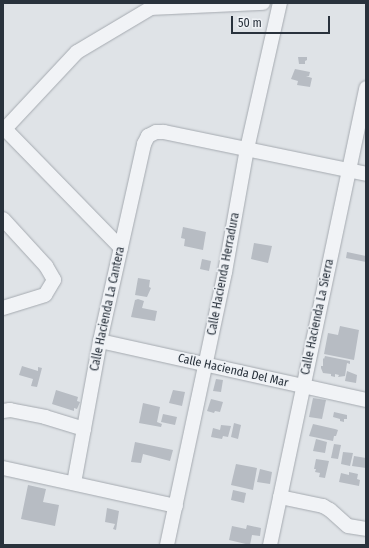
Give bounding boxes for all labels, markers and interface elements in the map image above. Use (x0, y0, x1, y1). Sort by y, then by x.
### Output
scale bar (233, 8, 332, 34)
text: 50 m (238, 16, 262, 30)
street label: Calle Hacienda Herradura (205, 211, 243, 337)
street label: Calle Hacienda La Cantera (88, 245, 128, 373)
street label: Calle Hacienda La Sierra (299, 258, 337, 376)
street label: Calle Hacienda Del Mar (176, 351, 290, 391)

